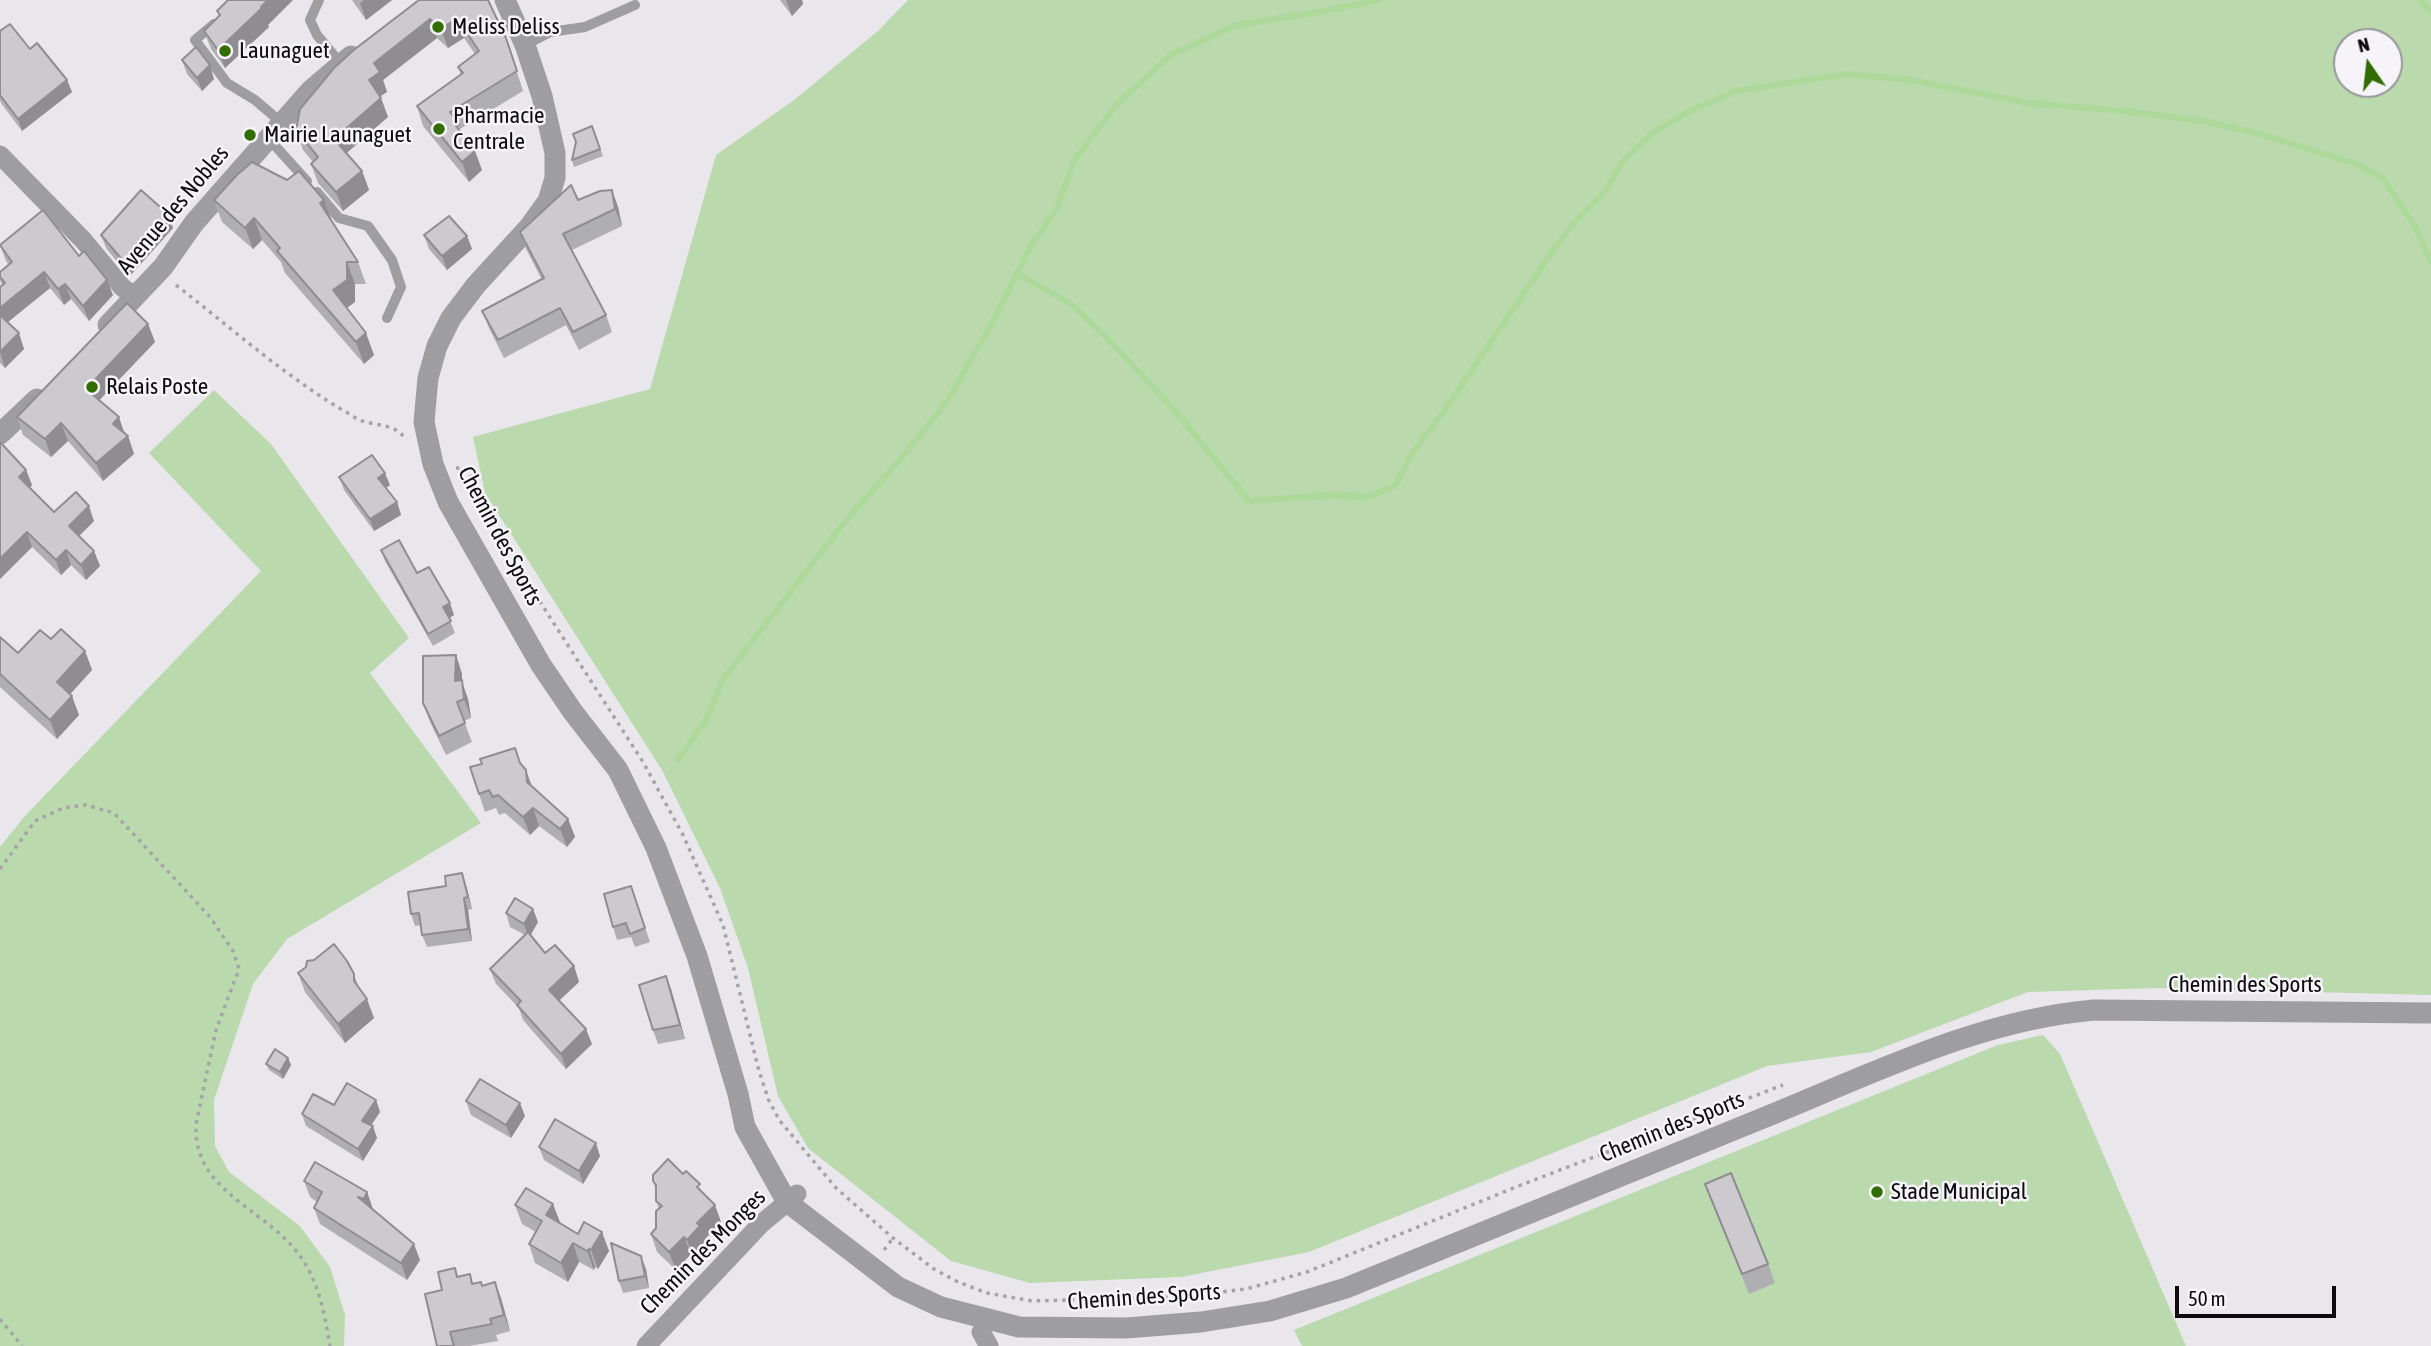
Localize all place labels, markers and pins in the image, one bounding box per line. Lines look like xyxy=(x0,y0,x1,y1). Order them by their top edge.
place label: Meliss Deliss xyxy=(452,13,560,41)
marker: Meliss Deliss xyxy=(430,19,446,35)
place label: Launaguet xyxy=(239,37,330,65)
marker: Launaguet xyxy=(217,43,233,59)
place label: Pharmacie Centrale xyxy=(453,102,544,156)
place label: Mairie Launaguet xyxy=(264,121,412,149)
marker: Pharmacie Centrale xyxy=(431,121,447,137)
marker: Mairie Launaguet xyxy=(242,127,258,143)
place label: Relais Poste xyxy=(106,373,208,401)
marker: Relais Poste xyxy=(84,379,100,395)
place label: Stade Municipal xyxy=(1891,1178,2027,1206)
marker: Stade Municipal xyxy=(1869,1184,1885,1200)

